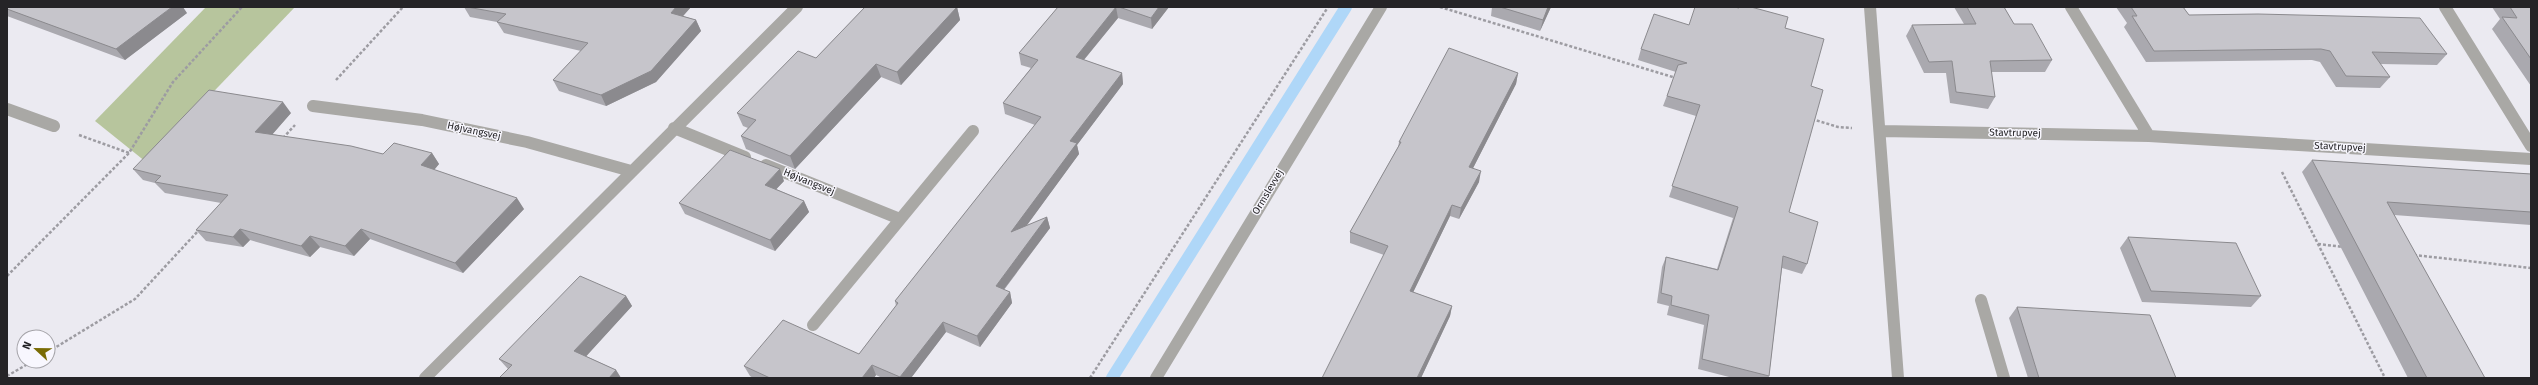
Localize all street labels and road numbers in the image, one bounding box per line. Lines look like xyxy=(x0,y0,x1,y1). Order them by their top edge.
street label: Højvangsvej xyxy=(446,119,502,143)
street label: Stavtrupvej xyxy=(1989,127,2041,139)
street label: Stavtrupvej xyxy=(2314,140,2366,154)
street label: Højvangsvej xyxy=(782,166,837,198)
street label: Ormslevvej xyxy=(1250,167,1286,217)

